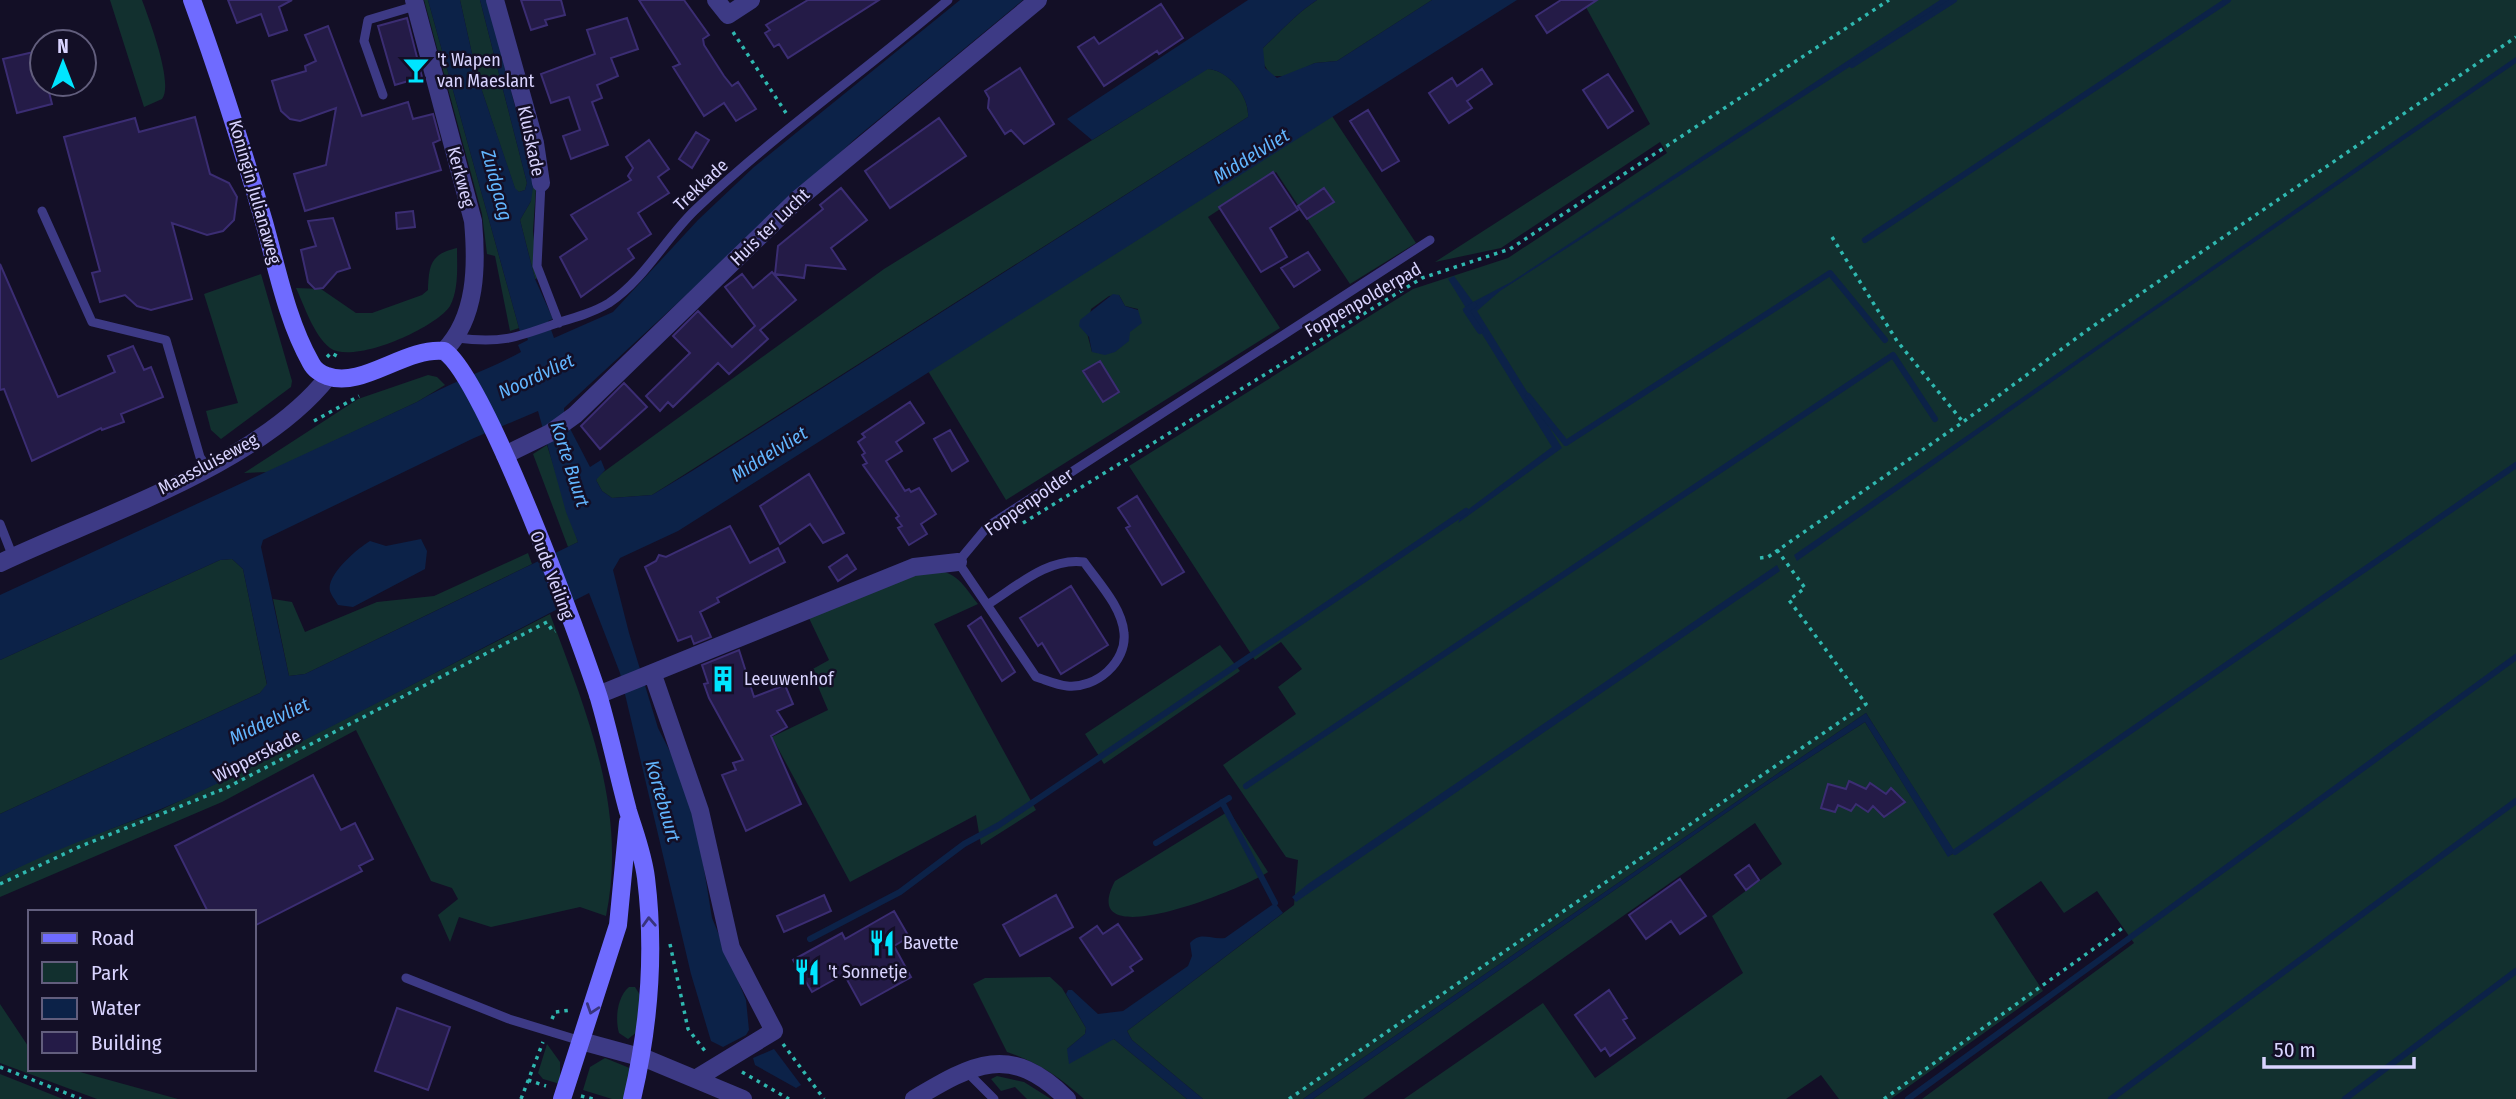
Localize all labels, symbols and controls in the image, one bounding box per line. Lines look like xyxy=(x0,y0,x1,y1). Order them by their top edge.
north arrow xyxy=(28,28,98,98)
text: N xyxy=(57,35,69,58)
place label: 't Wapen van Maeslant xyxy=(437,49,534,92)
bar icon: 't Wapen van Maeslant xyxy=(401,55,431,85)
street label: Kluiskade xyxy=(513,104,549,178)
street label: Koningin Julianaweg xyxy=(224,117,286,267)
water label: Middelvliet xyxy=(1209,123,1294,188)
street label: Kerkweg xyxy=(442,144,480,210)
water label: Zuidgaag xyxy=(476,146,518,223)
street label: Trekkade xyxy=(669,154,733,216)
street label: Huis ter Lucht xyxy=(726,184,814,270)
street label: Foppenpolderpad xyxy=(1301,258,1425,342)
water label: Noordvliet xyxy=(494,348,578,404)
water label: Korte Buurt xyxy=(545,418,595,510)
water label: Middelvliet xyxy=(727,421,812,486)
street label: Maassluiseweg xyxy=(154,428,262,499)
street label: Foppenpolder xyxy=(981,463,1078,540)
street label: Oude Veiling xyxy=(525,528,579,623)
building icon: Leeuwenhof xyxy=(708,664,738,694)
place label: Leeuwenhof xyxy=(744,668,835,690)
water label: Middelvliet xyxy=(225,692,313,750)
street label: Wipperskade xyxy=(210,725,305,787)
water label: Kortebuurt xyxy=(640,758,686,845)
legend xyxy=(28,910,256,1071)
one-way arrow xyxy=(642,916,657,927)
text: Road xyxy=(91,925,135,951)
restaurant icon: Bavette xyxy=(867,928,897,958)
place label: Bavette xyxy=(903,932,959,954)
restaurant icon: 't Sonnetje xyxy=(792,957,822,987)
text: Park xyxy=(91,960,129,986)
place label: 't Sonnetje xyxy=(828,961,908,983)
text: Water xyxy=(91,995,141,1021)
one-way arrow xyxy=(586,1002,600,1014)
scale bar xyxy=(2264,1026,2414,1070)
text: Building xyxy=(91,1030,162,1056)
text: 50 m xyxy=(2274,1037,2316,1063)

